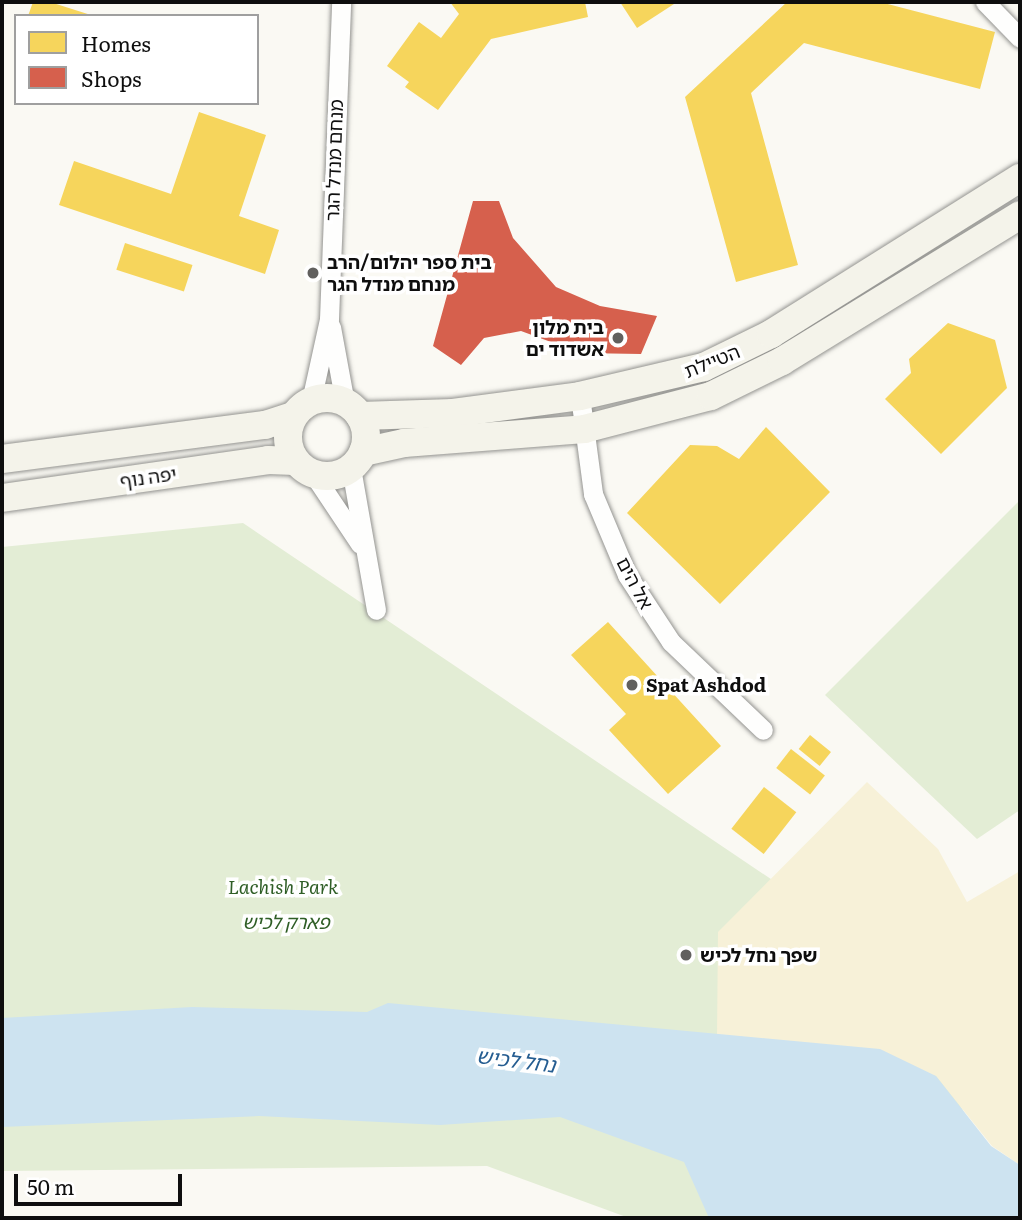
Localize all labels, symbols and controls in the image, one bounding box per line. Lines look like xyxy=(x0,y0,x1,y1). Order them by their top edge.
legend xyxy=(14,14,259,105)
text: Homes xyxy=(81,27,151,58)
text: Shops xyxy=(81,62,142,93)
street label: מנחם מנדל הגר xyxy=(320,99,348,221)
place label: בית ספר יהלום/הרב מנחם מנדל הגר xyxy=(327,251,492,295)
marker: בית ספר יהלום/הרב מנחם מנדל הגר xyxy=(305,265,321,281)
place label: בית מלון אשדוד ים xyxy=(526,316,604,360)
marker: בית מלון אשדוד ים xyxy=(610,330,626,346)
street label: הטיילת xyxy=(681,340,743,382)
street label: יפה נוף xyxy=(118,462,178,492)
street label: אל הים xyxy=(612,553,658,613)
place label: Spat Ashdod xyxy=(646,674,766,696)
marker: Spat Ashdod xyxy=(624,677,640,693)
park label: Lachish Park xyxy=(228,876,338,898)
park label: פארק לכיש xyxy=(242,911,330,933)
place label: שפך נחל לכיש xyxy=(700,944,817,966)
marker: שפך נחל לכיש xyxy=(678,947,694,963)
water label: נחל לכיש xyxy=(475,1042,557,1076)
scale bar xyxy=(18,1160,186,1204)
text: 50 m xyxy=(27,1170,74,1201)

